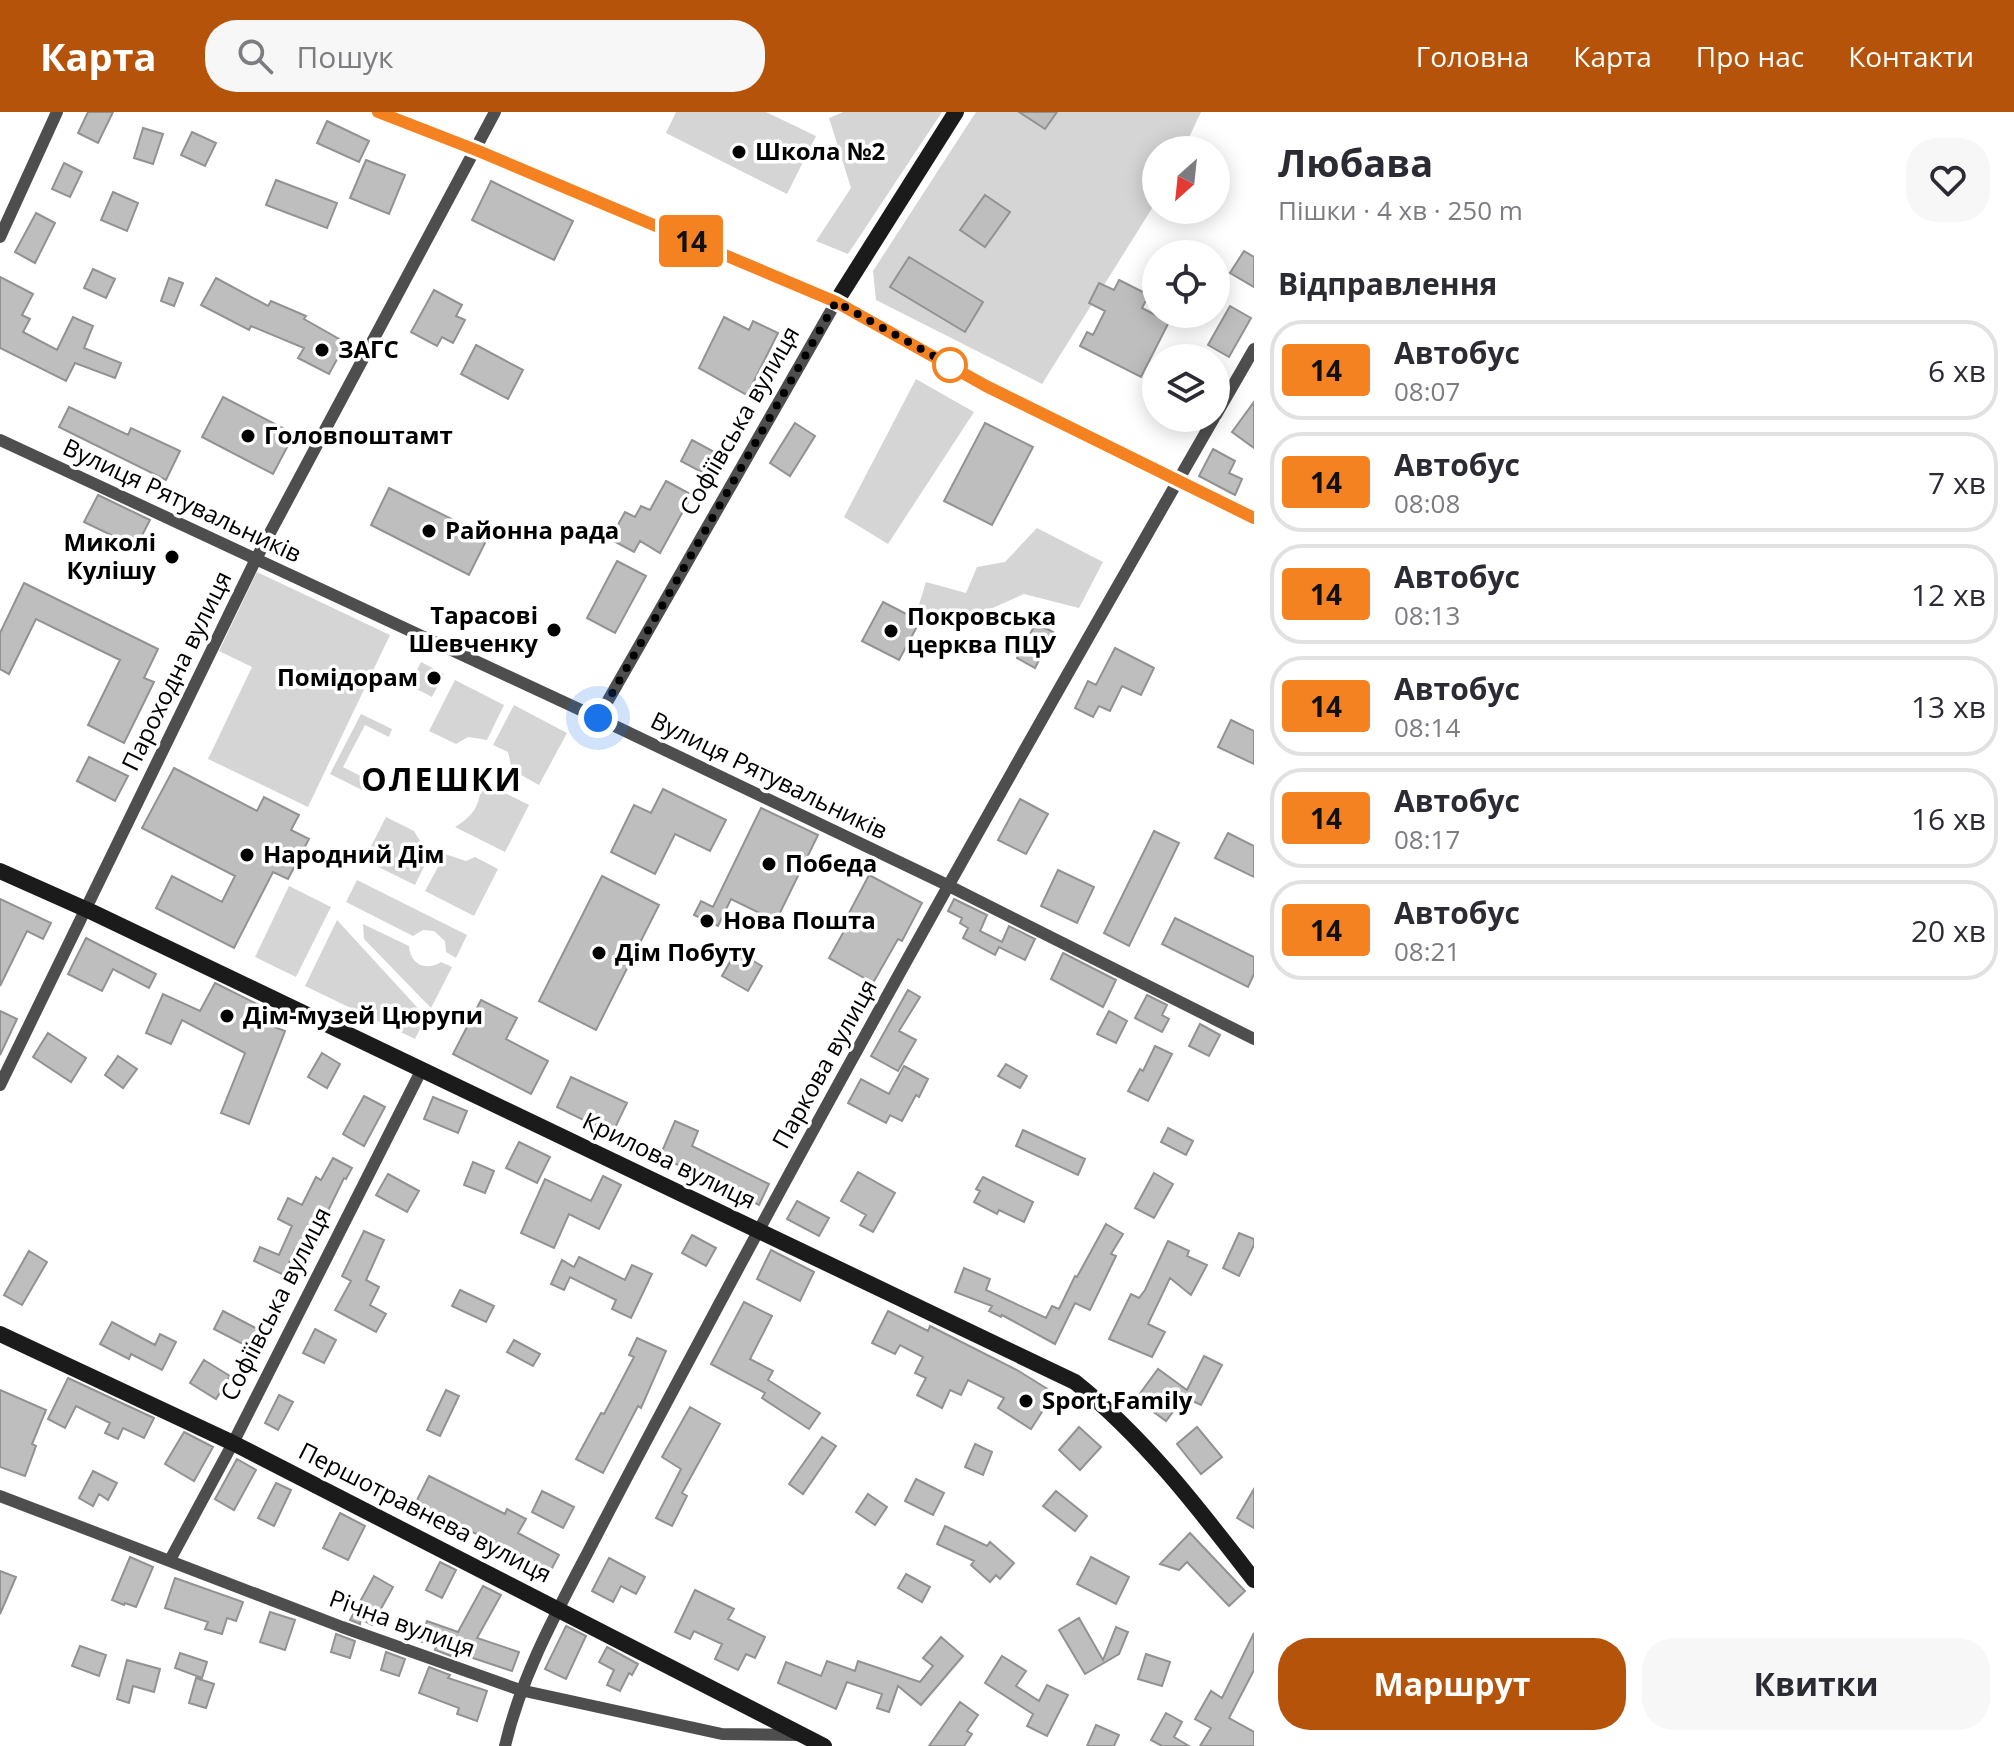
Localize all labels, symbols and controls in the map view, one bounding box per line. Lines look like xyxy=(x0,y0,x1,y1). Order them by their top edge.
search box xyxy=(205,20,765,92)
text: Карта xyxy=(40,30,157,82)
icon: search xyxy=(233,34,277,78)
text: Пошук xyxy=(297,36,394,77)
text: Головна xyxy=(1416,37,1529,75)
text: Карта xyxy=(1573,37,1652,75)
text: Про нас xyxy=(1696,37,1804,75)
text: Контакти xyxy=(1848,37,1974,75)
place label: Школа №2 xyxy=(755,134,885,167)
north arrow xyxy=(1142,136,1230,224)
map controls xyxy=(1142,136,1230,432)
text: Любава xyxy=(1278,136,1433,188)
button: heart xyxy=(1906,138,1990,222)
marker: Школа №2 xyxy=(730,143,748,161)
text: Пішки · 4 хв · 250 m xyxy=(1278,192,1523,228)
line badge: 14 xyxy=(655,215,727,267)
text: 14 xyxy=(675,222,707,260)
button: locate xyxy=(1142,240,1230,328)
text: Відправлення xyxy=(1278,263,1497,304)
street label: Софіївська вулиця xyxy=(671,320,806,521)
place label: ЗАГС xyxy=(338,332,399,365)
text: Автобус xyxy=(1394,332,1520,373)
marker: ЗАГС xyxy=(313,341,331,359)
button: layers xyxy=(1142,344,1230,432)
unlabelled marker xyxy=(933,348,967,382)
text: 6 хв xyxy=(1928,350,1986,391)
text: 14 xyxy=(1310,351,1342,389)
text: 08:07 xyxy=(1394,373,1460,409)
place label: Головпоштамт xyxy=(264,418,453,451)
marker: Головпоштамт xyxy=(239,427,257,445)
street label: Вулиця Рятувальників xyxy=(58,430,307,569)
text: Автобус xyxy=(1394,444,1520,485)
text: 7 хв xyxy=(1928,462,1986,503)
text: 14 xyxy=(1310,463,1342,501)
text: 08:08 xyxy=(1394,485,1460,521)
place label: Районна рада xyxy=(445,513,619,546)
marker: Районна рада xyxy=(420,522,438,540)
place label: Миколі Кулішу xyxy=(64,525,156,586)
marker: Миколі Кулішу xyxy=(163,548,181,566)
text: Автобус xyxy=(1394,556,1520,597)
street label: Пароходна вулиця xyxy=(113,565,238,776)
text: 12 хв xyxy=(1911,574,1986,615)
text: 14 xyxy=(1310,575,1342,613)
text: 08:13 xyxy=(1394,597,1460,633)
place label: Тарасові Шевченку xyxy=(409,598,538,659)
place label: Покровська церква ПЦУ xyxy=(907,599,1056,660)
marker: Тарасові Шевченку xyxy=(545,621,563,639)
marker: Покровська церква ПЦУ xyxy=(882,622,900,640)
place label: Помідорам xyxy=(277,660,418,693)
text: Автобус xyxy=(1394,668,1520,709)
marker: Помідорам xyxy=(425,669,443,687)
text: 13 хв xyxy=(1911,686,1986,727)
text: 14 xyxy=(1310,687,1342,725)
your location xyxy=(578,698,618,738)
street label: Вулиця Рятувальників xyxy=(646,703,894,846)
text: 08:14 xyxy=(1394,709,1460,745)
district label: ОЛЕШКИ xyxy=(361,757,523,800)
text: Автобус xyxy=(1394,780,1520,821)
text: 16 хв xyxy=(1911,798,1986,839)
text: 14 xyxy=(1310,799,1342,837)
text: 08:17 xyxy=(1394,821,1460,857)
place label: Народний Дім xyxy=(263,837,444,870)
marker: Народний Дім xyxy=(238,846,256,864)
place label: Победа xyxy=(785,846,877,879)
marker: Победа xyxy=(760,855,778,873)
text: Автобус xyxy=(1394,892,1520,933)
place label: Нова Пошта xyxy=(723,903,876,936)
text: 20 хв xyxy=(1911,910,1986,951)
text: 14 xyxy=(1310,911,1342,949)
marker: Нова Пошта xyxy=(698,912,716,930)
text: 08:21 xyxy=(1394,933,1460,969)
place label: Дім Побуту xyxy=(615,935,756,968)
marker: Дім Побуту xyxy=(590,944,608,962)
street label: Паркова вулиця xyxy=(763,973,884,1154)
place label: Дім-музей Цюрупи xyxy=(243,998,483,1031)
marker: Дім-музей Цюрупи xyxy=(218,1007,236,1025)
street label: Крилова вулиця xyxy=(577,1103,762,1216)
street label: Софіївська вулиця xyxy=(212,1201,338,1406)
place label: Sport Family xyxy=(1042,1383,1193,1416)
marker: Sport Family xyxy=(1017,1392,1035,1410)
street label: Першотравнева вулиця xyxy=(294,1433,558,1590)
street label: Річна вулиця xyxy=(325,1581,480,1664)
button: Маршрут xyxy=(1278,1638,1626,1730)
button: Квитки xyxy=(1642,1638,1990,1730)

